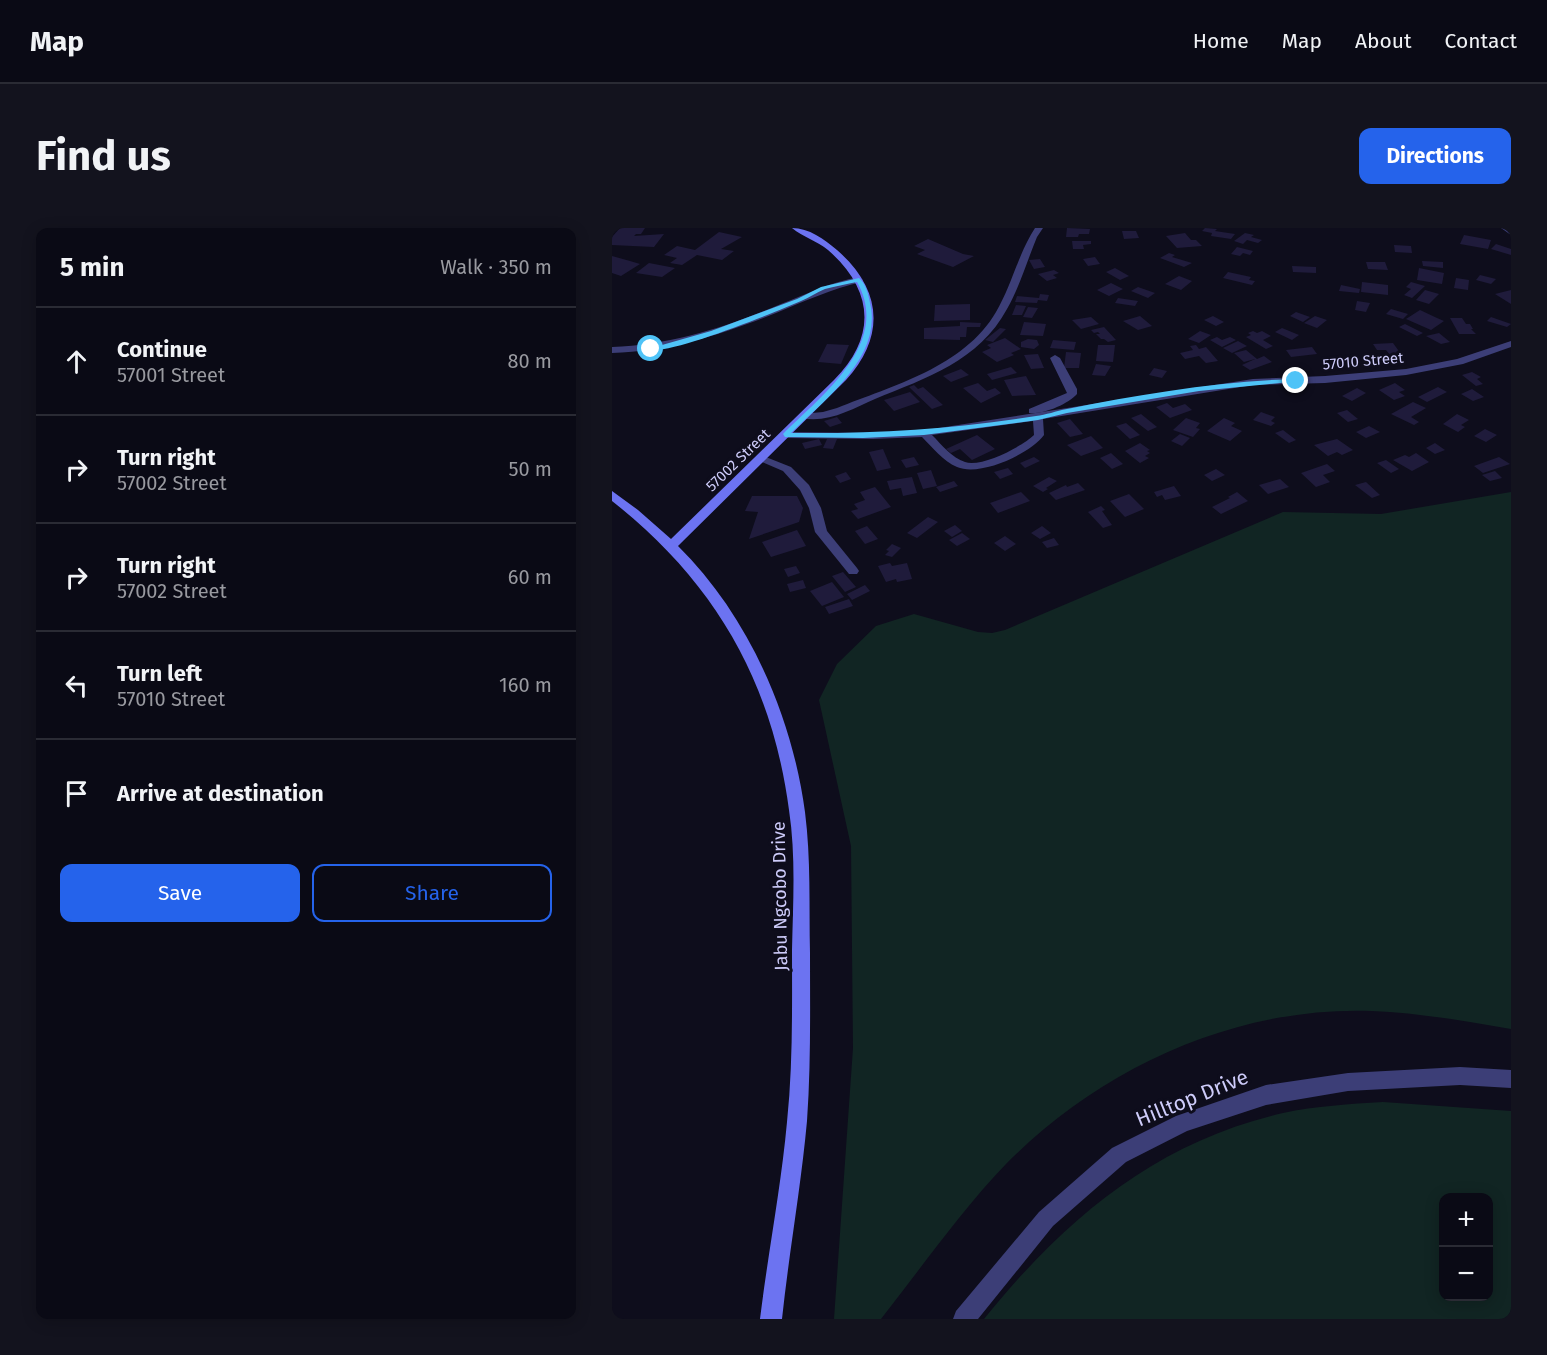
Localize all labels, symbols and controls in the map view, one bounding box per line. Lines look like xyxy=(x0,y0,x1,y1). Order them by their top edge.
text: Map xyxy=(30,25,84,58)
text: Home xyxy=(1193,28,1249,54)
text: Map xyxy=(1282,28,1322,54)
text: About xyxy=(1355,28,1412,54)
text: Contact xyxy=(1445,28,1517,54)
button: Directions xyxy=(1359,128,1511,184)
text: Find us xyxy=(36,131,171,181)
text: 5 min xyxy=(60,252,124,283)
text: Walk · 350 m xyxy=(440,255,552,279)
route start xyxy=(637,335,663,361)
text: Continue xyxy=(117,336,207,363)
icon: ahead xyxy=(60,345,93,378)
street label: 57010 Street xyxy=(1322,348,1405,374)
text: 80 m xyxy=(507,349,552,373)
text: 57001 Street xyxy=(117,363,225,387)
route end xyxy=(1282,367,1308,393)
street label: 57002 Street xyxy=(702,425,774,495)
text: Turn right xyxy=(117,444,216,471)
icon: right xyxy=(60,453,93,486)
text: 50 m xyxy=(508,457,552,481)
text: 57002 Street xyxy=(117,471,227,495)
text: Turn right xyxy=(117,552,216,579)
icon: right xyxy=(60,561,93,594)
text: 60 m xyxy=(508,565,552,589)
text: 57002 Street xyxy=(117,579,227,603)
text: Turn left xyxy=(117,660,202,687)
icon: left xyxy=(60,669,93,702)
text: 160 m xyxy=(499,673,552,697)
text: 57010 Street xyxy=(117,687,225,711)
icon: arrive xyxy=(60,777,93,810)
text: Arrive at destination xyxy=(117,780,324,807)
street label: Jabu Ngcobo Drive xyxy=(768,821,792,971)
button: Save xyxy=(60,864,300,922)
button: Share xyxy=(312,864,552,922)
street label: Hilltop Drive xyxy=(1132,1064,1252,1132)
map controls xyxy=(1439,1193,1493,1301)
button: + xyxy=(1439,1193,1493,1247)
button: − xyxy=(1439,1247,1493,1301)

